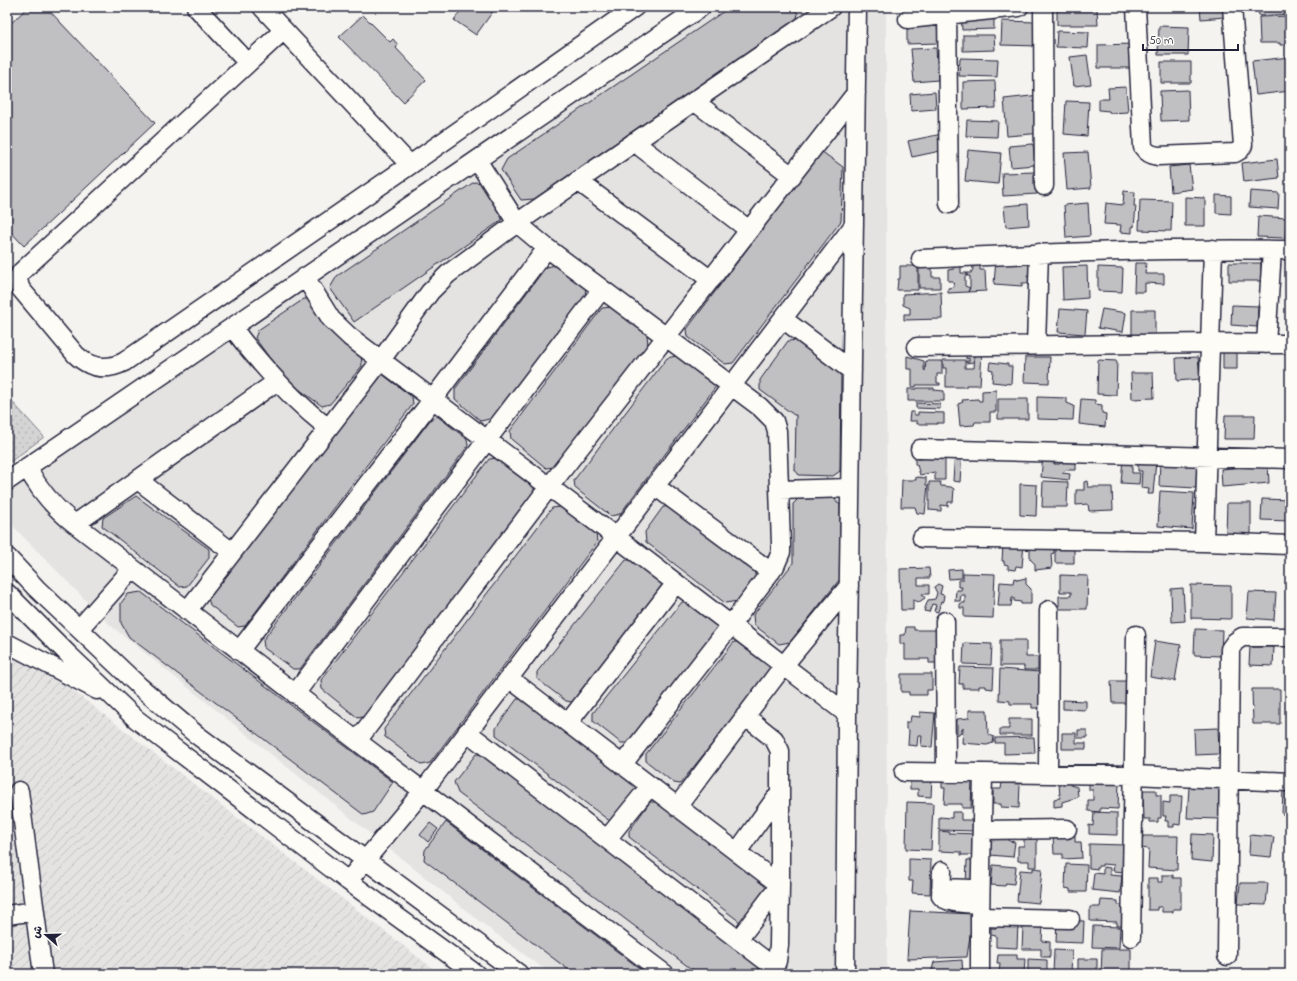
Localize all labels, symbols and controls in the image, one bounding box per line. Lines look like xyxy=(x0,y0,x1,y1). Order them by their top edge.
scale bar xyxy=(1143,26,1238,52)
text: 50 m xyxy=(1149,32,1173,50)
north arrow xyxy=(26,915,66,955)
text: ش xyxy=(28,923,47,940)

